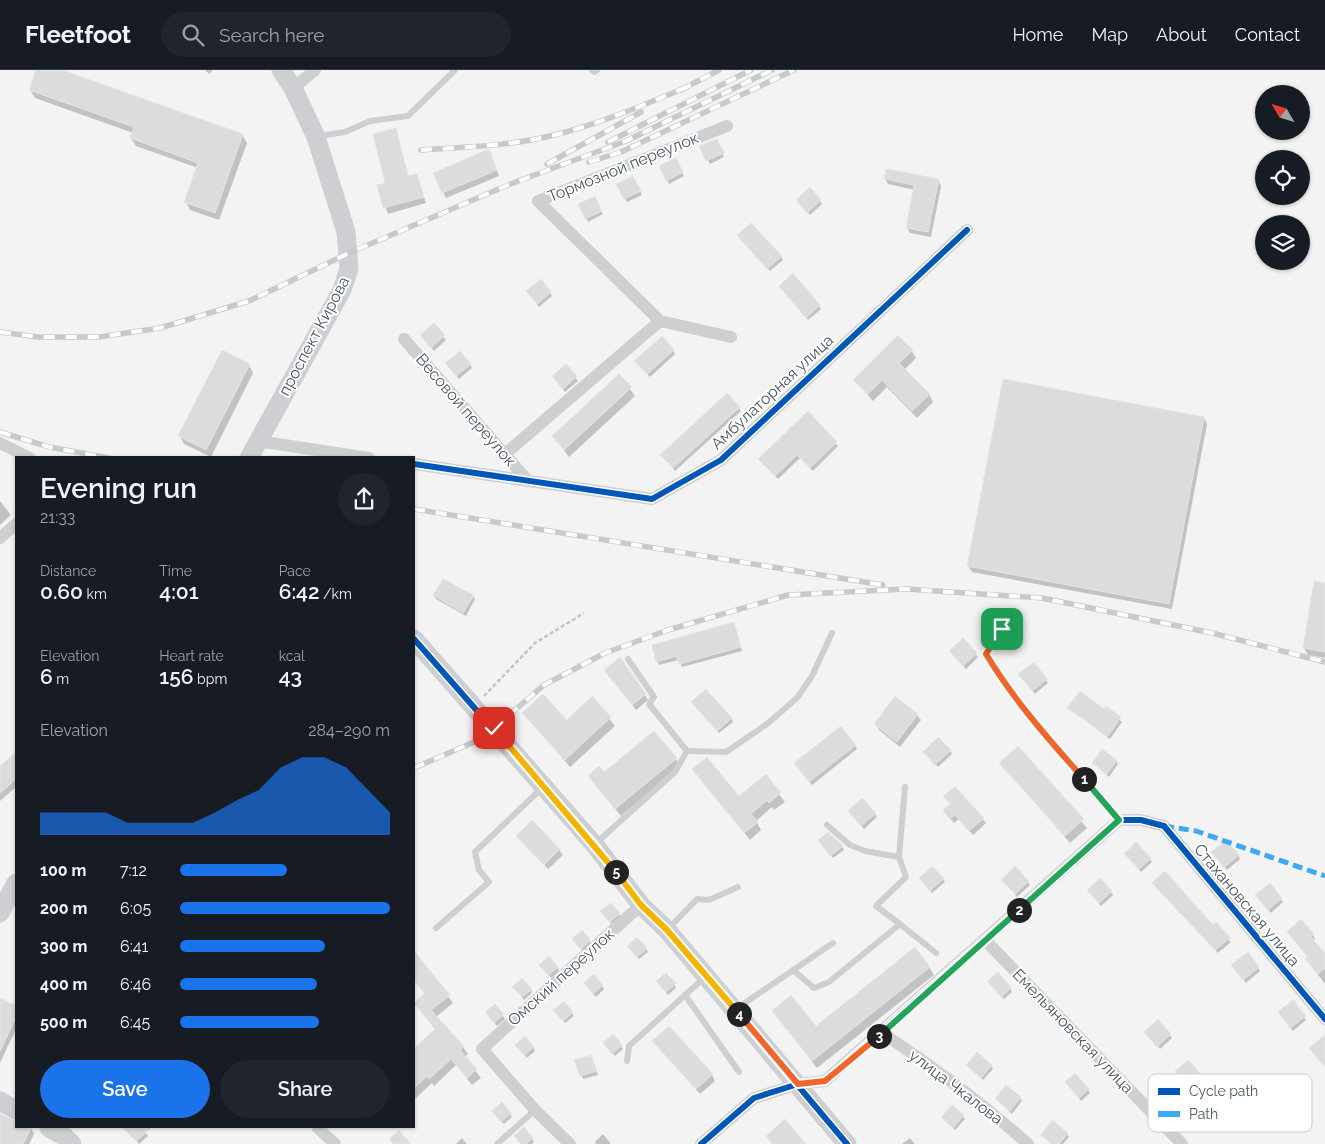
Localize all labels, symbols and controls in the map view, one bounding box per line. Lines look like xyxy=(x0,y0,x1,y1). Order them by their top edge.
search box xyxy=(161,12,511,57)
text: Fleetfoot xyxy=(25,20,131,49)
icon: search xyxy=(179,21,207,49)
text: Search here xyxy=(219,24,325,46)
text: Home xyxy=(1012,24,1063,45)
text: Map xyxy=(1091,24,1128,45)
text: About xyxy=(1156,24,1207,45)
text: Contact xyxy=(1235,24,1300,45)
north arrow xyxy=(1255,85,1310,140)
map controls xyxy=(1255,85,1310,270)
street label: Тормозной переулок xyxy=(545,128,701,206)
button: locate xyxy=(1255,150,1310,205)
button: layers xyxy=(1255,215,1310,270)
street label: проспект Кирова xyxy=(275,273,353,399)
street label: Амбулаторная улица xyxy=(707,330,837,454)
street label: Весовой переулок xyxy=(412,350,520,470)
text: Evening run xyxy=(40,472,197,505)
button: share xyxy=(338,473,390,525)
text: 21:33 xyxy=(40,508,75,527)
text: Distance xyxy=(40,563,96,579)
text: Time xyxy=(159,563,192,579)
text: Pace xyxy=(279,563,311,579)
text: 0.60 xyxy=(40,579,83,604)
text: 4:01 xyxy=(159,579,199,604)
text: 6:42 xyxy=(279,579,319,604)
text: km xyxy=(83,586,107,602)
text: /km xyxy=(319,586,352,602)
pin xyxy=(981,608,1023,650)
icon: arrive xyxy=(988,615,1016,643)
text: Elevation xyxy=(40,648,99,664)
text: Heart rate xyxy=(159,648,224,664)
text: kcal xyxy=(279,648,305,664)
text: 6 xyxy=(40,664,53,689)
text: 156 xyxy=(159,664,194,689)
text: 43 xyxy=(279,664,302,689)
text: m xyxy=(53,671,69,687)
text: bpm xyxy=(194,671,227,687)
pin xyxy=(473,707,515,749)
icon: check xyxy=(480,714,508,742)
text: Elevation xyxy=(40,721,108,740)
text: 284–290 m xyxy=(308,721,390,740)
pin: 1 xyxy=(1072,766,1096,792)
text: 1 xyxy=(1081,771,1088,787)
street label: Стахановская улица xyxy=(1190,840,1304,970)
pin: 5 xyxy=(604,860,628,884)
text: 100 m xyxy=(40,861,86,880)
text: 7:12 xyxy=(120,861,147,880)
text: 5 xyxy=(613,864,620,880)
pin: 2 xyxy=(1006,898,1032,922)
text: 200 m xyxy=(40,899,87,918)
text: 6:05 xyxy=(120,899,151,918)
text: 2 xyxy=(1016,902,1023,918)
street label: Омский переулок xyxy=(504,924,618,1030)
text: 300 m xyxy=(40,937,87,956)
text: 6:41 xyxy=(120,937,148,956)
street label: Емельяновская улица xyxy=(1009,965,1137,1097)
text: 400 m xyxy=(40,975,88,994)
text: 6:46 xyxy=(120,975,151,994)
pin: 4 xyxy=(726,1002,752,1026)
text: 4 xyxy=(736,1006,744,1022)
text: 500 m xyxy=(40,1013,87,1032)
text: 6:45 xyxy=(120,1013,150,1032)
pin: 3 xyxy=(866,1024,892,1048)
text: 3 xyxy=(876,1028,883,1044)
street label: улица Чкалова xyxy=(905,1046,1007,1128)
button: Save xyxy=(40,1060,210,1118)
button: Share xyxy=(220,1060,390,1118)
legend xyxy=(1148,1074,1312,1132)
text: Cycle path xyxy=(1189,1083,1258,1099)
text: Path xyxy=(1189,1106,1218,1122)

